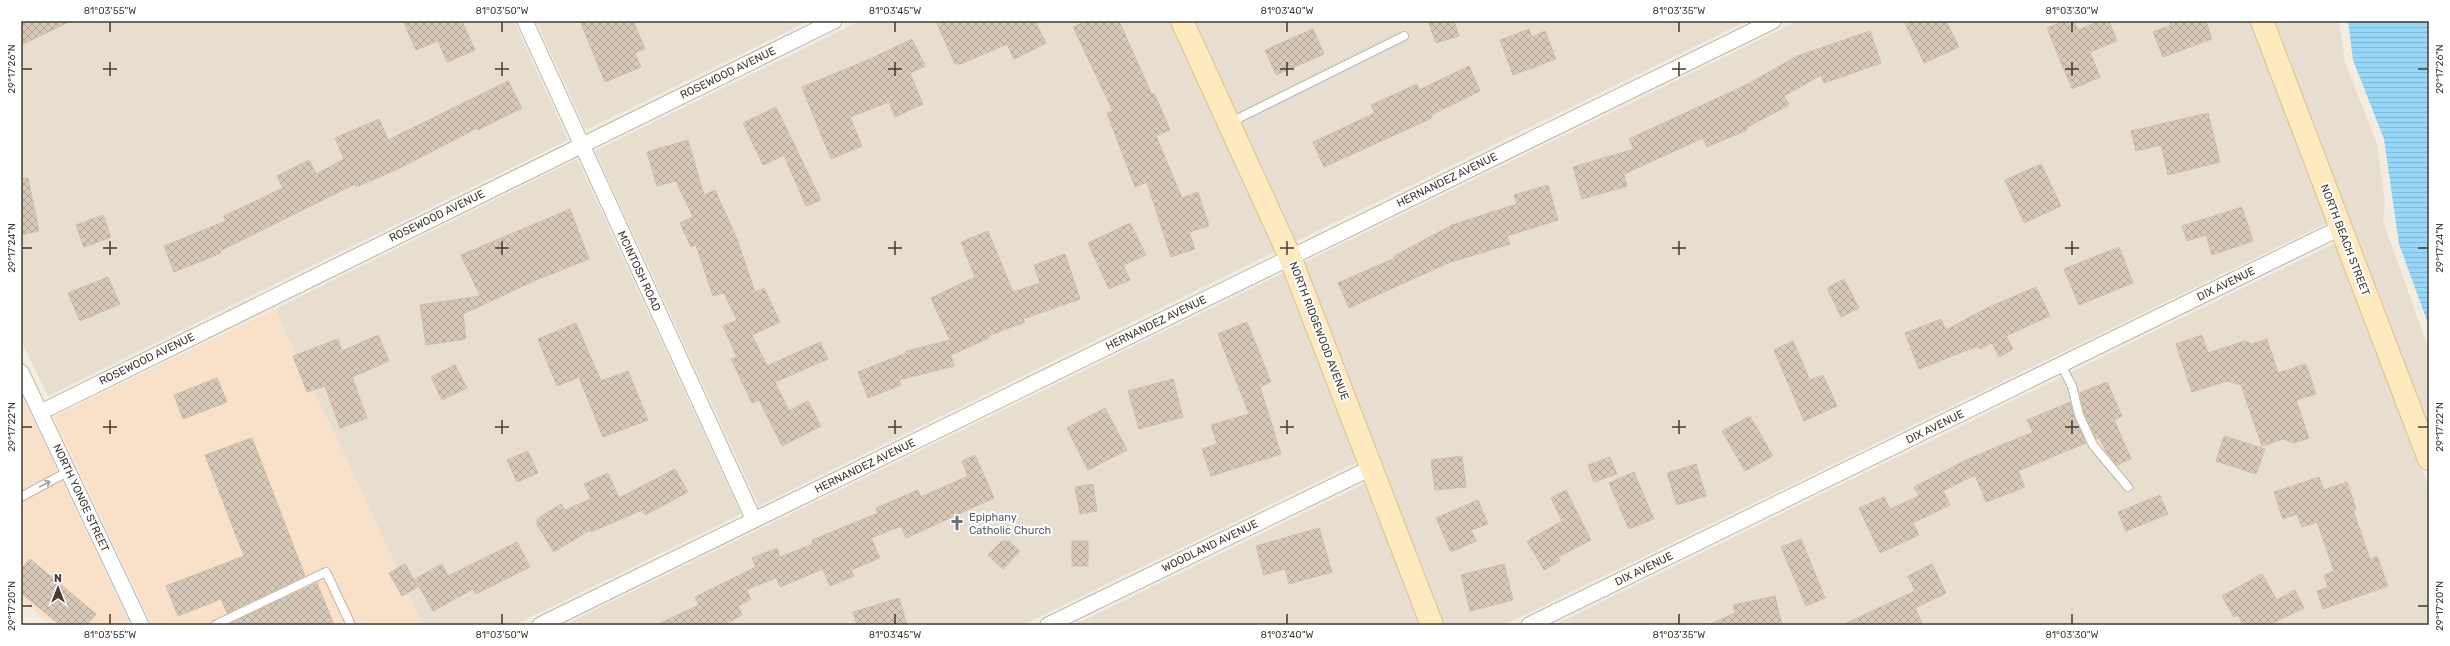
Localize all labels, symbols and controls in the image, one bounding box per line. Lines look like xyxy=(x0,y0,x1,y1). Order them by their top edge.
text: 81°03'55"W xyxy=(84,5,136,17)
text: 81°03'50"W xyxy=(475,5,529,17)
text: 81°03'45"W xyxy=(869,5,921,17)
text: 81°03'40"W xyxy=(1261,5,1313,17)
text: 81°03'35"W xyxy=(1653,5,1705,17)
text: 81°03'30"W xyxy=(2045,5,2099,17)
text: 29°17'26"N xyxy=(6,44,18,94)
street label: ROSEWOOD AVENUE xyxy=(678,44,778,102)
text: 29°17'26"N xyxy=(2434,44,2446,94)
street label: HERNANDEZ AVENUE xyxy=(1395,150,1500,210)
street label: NORTH BEACH STREET xyxy=(2318,182,2372,298)
street label: ROSEWOOD AVENUE xyxy=(387,187,487,245)
text: 29°17'24"N xyxy=(6,223,18,273)
text: 29°17'24"N xyxy=(2434,223,2446,273)
street label: MCINTOSH ROAD xyxy=(615,229,663,313)
street label: NORTH RIDGEWOOD AVENUE xyxy=(1287,260,1352,402)
street label: DIX AVENUE xyxy=(2195,264,2257,304)
street label: HERNANDEZ AVENUE xyxy=(1104,293,1209,353)
street label: ROSEWOOD AVENUE xyxy=(97,330,197,388)
text: 29°17'22"N xyxy=(6,402,18,452)
text: 29°17'22"N xyxy=(2434,402,2446,452)
street label: DIX AVENUE xyxy=(1904,407,1966,447)
street label: HERNANDEZ AVENUE xyxy=(813,436,918,496)
street label: NORTH YONGE STREET xyxy=(50,442,112,555)
one-way arrow xyxy=(39,480,51,488)
place label: Epiphany Catholic Church xyxy=(969,511,1051,537)
church icon: Epiphany Catholic Church xyxy=(948,514,966,532)
street label: WOODLAND AVENUE xyxy=(1160,517,1260,575)
street label: DIX AVENUE xyxy=(1613,549,1675,589)
north arrow xyxy=(38,568,78,608)
text: N xyxy=(54,572,62,585)
text: 29°17'20"N xyxy=(6,581,18,631)
text: 29°17'20"N xyxy=(2434,581,2446,631)
text: 81°03'55"W xyxy=(84,629,136,641)
text: 81°03'50"W xyxy=(475,629,529,641)
text: 81°03'45"W xyxy=(869,629,921,641)
text: 81°03'40"W xyxy=(1261,629,1313,641)
text: 81°03'35"W xyxy=(1653,629,1705,641)
text: 81°03'30"W xyxy=(2045,629,2099,641)

